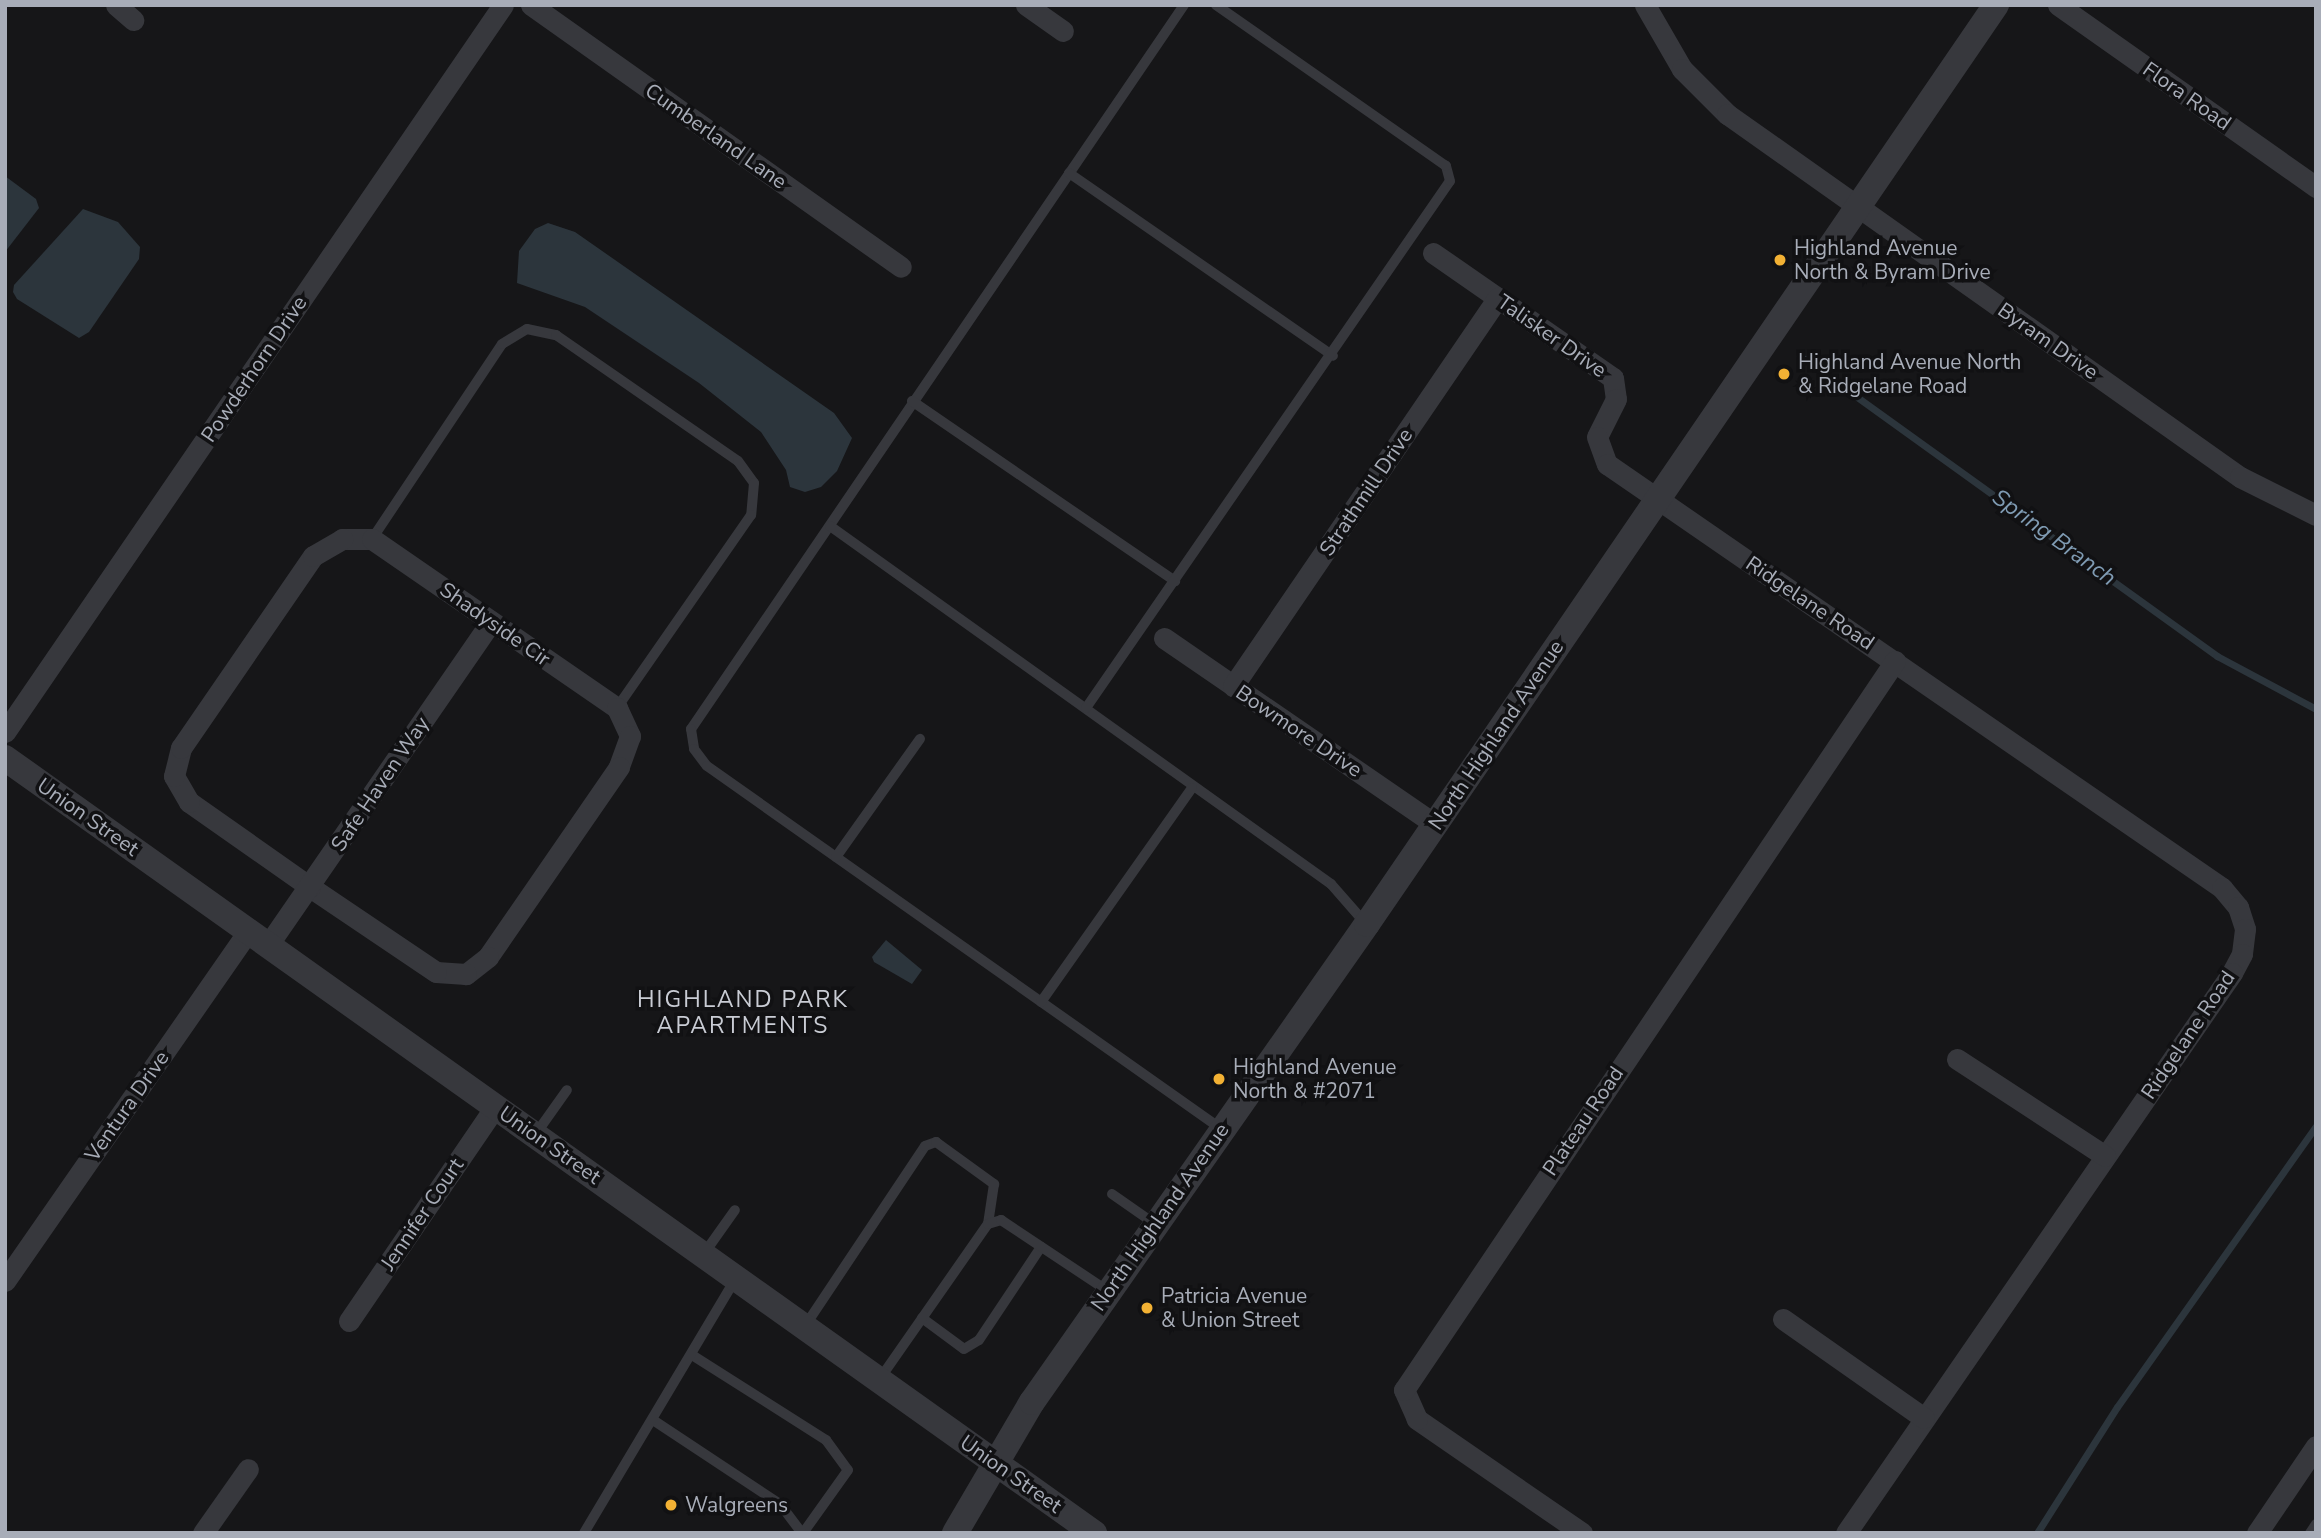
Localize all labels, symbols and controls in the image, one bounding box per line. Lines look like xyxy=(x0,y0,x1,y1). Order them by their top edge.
street label: Flora Road xyxy=(2138,56,2236,136)
street label: Cumberland Lane xyxy=(640,78,792,194)
place label: Highland Avenue North & Byram Drive xyxy=(1794,235,1991,285)
marker: Highland Avenue North & Byram Drive xyxy=(1772,252,1788,268)
street label: Talisker Drive xyxy=(1493,289,1611,383)
street label: Powderhorn Drive xyxy=(196,291,312,447)
street label: Byram Drive xyxy=(1993,297,2103,385)
place label: Highland Avenue North & Ridgelane Road xyxy=(1798,349,2021,399)
marker: Highland Avenue North & Ridgelane Road xyxy=(1776,366,1792,382)
street label: Strathmill Drive xyxy=(1314,423,1418,561)
water label: Spring Branch xyxy=(1987,484,2121,592)
street label: Ridgelane Road xyxy=(1741,551,1879,655)
street label: Shadyside Cir xyxy=(435,577,555,671)
street label: North Highland Avenue xyxy=(1423,635,1569,835)
street label: Bowmore Drive xyxy=(1231,680,1367,782)
street label: Safe Haven Way xyxy=(326,712,434,856)
street label: Union Street xyxy=(32,773,144,861)
street label: Ridgelane Road xyxy=(2136,966,2240,1104)
district label: HIGHLAND PARK APARTMENTS xyxy=(639,986,847,1040)
street label: Ventura Drive xyxy=(80,1046,174,1166)
place label: Highland Avenue North & #2071 xyxy=(1233,1054,1396,1104)
street label: Plateau Road xyxy=(1537,1062,1629,1180)
marker: Highland Avenue North & #2071 xyxy=(1211,1071,1227,1087)
street label: Union Street xyxy=(494,1101,606,1189)
street label: North Highland Avenue xyxy=(1086,1118,1234,1316)
street label: Jennifer Court xyxy=(375,1153,469,1275)
place label: Patricia Avenue & Union Street xyxy=(1161,1283,1307,1333)
marker: Patricia Avenue & Union Street xyxy=(1139,1300,1155,1316)
street label: Union Street xyxy=(955,1430,1067,1518)
place label: Walgreens xyxy=(685,1492,788,1518)
marker: Walgreens xyxy=(663,1497,679,1513)

